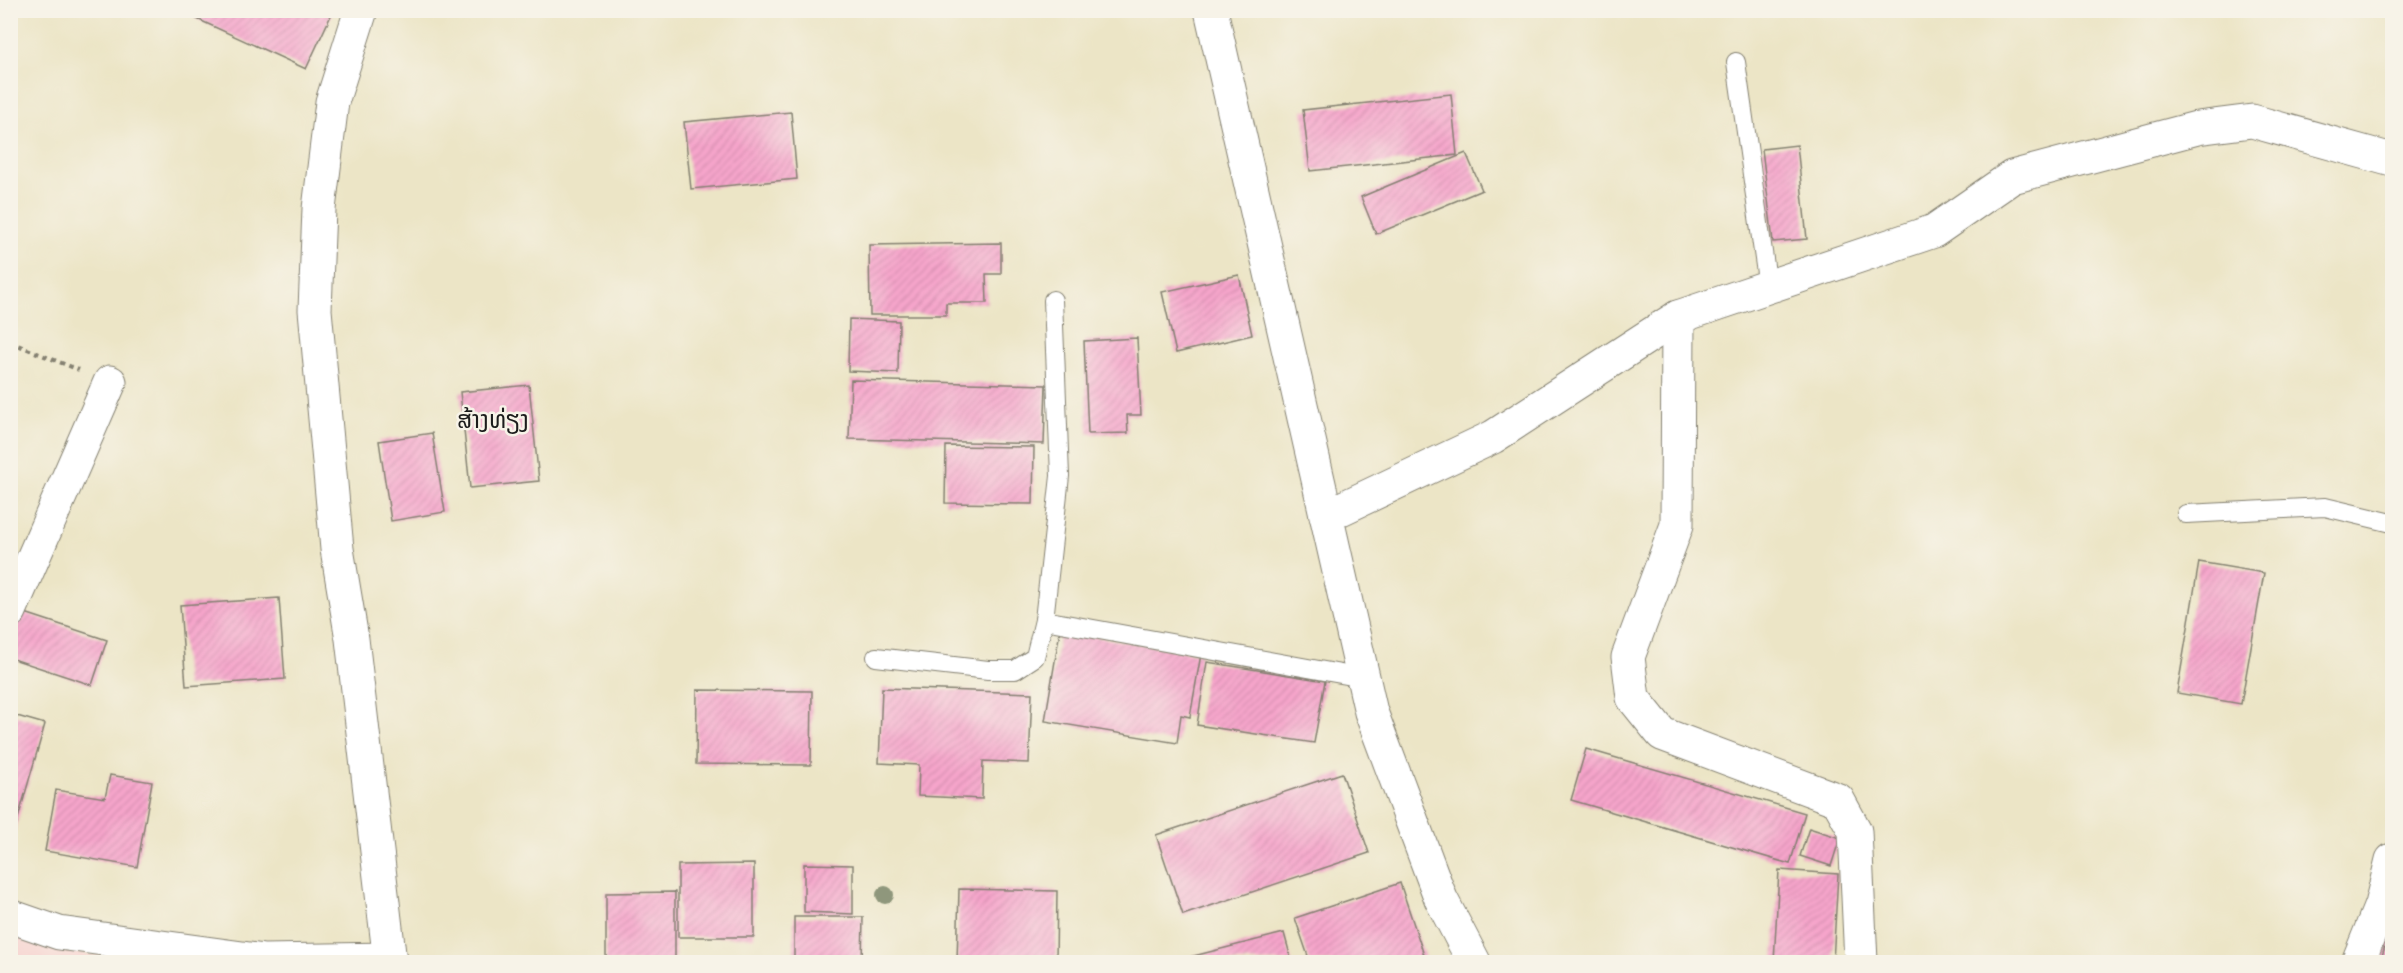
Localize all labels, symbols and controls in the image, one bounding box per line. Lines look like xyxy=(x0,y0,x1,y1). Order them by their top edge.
district label: ສ້າງທ່ຽງ xyxy=(457,406,529,440)

